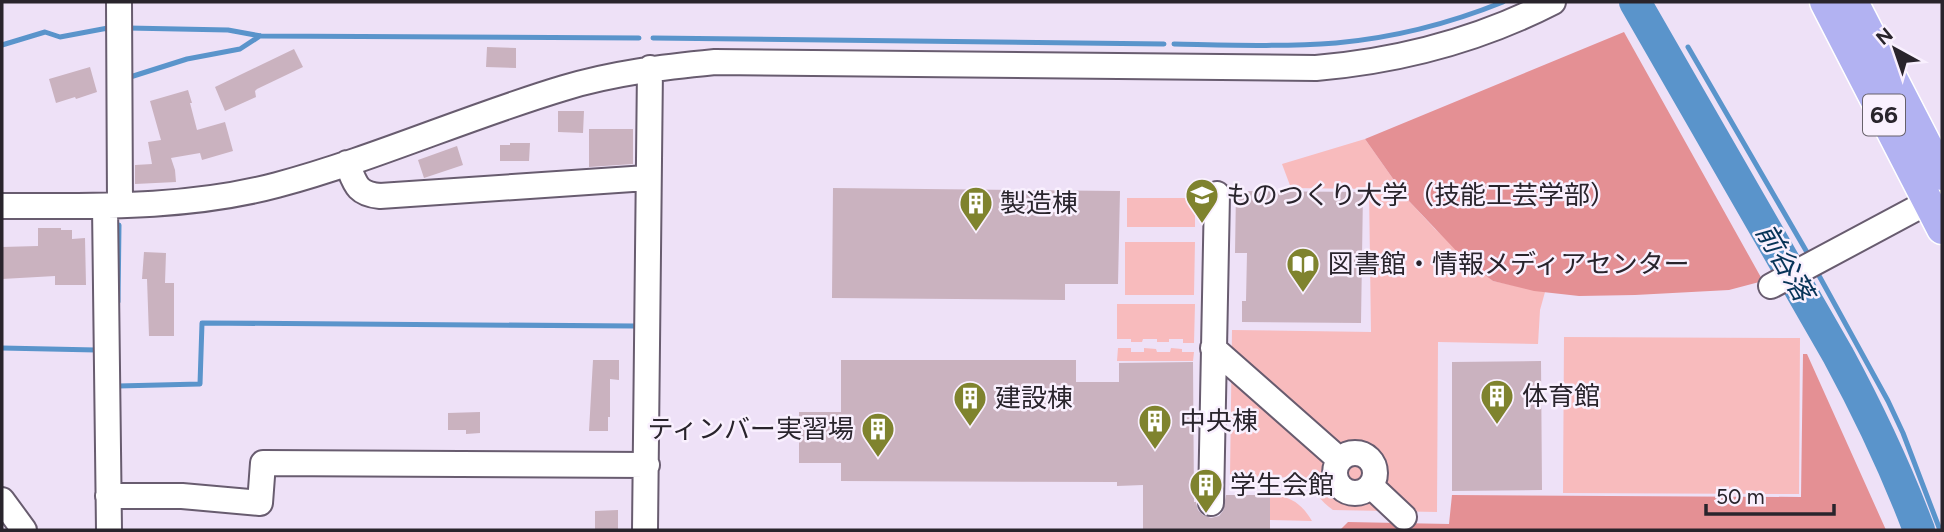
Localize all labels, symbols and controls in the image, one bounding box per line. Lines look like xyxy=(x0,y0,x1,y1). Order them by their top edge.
north arrow xyxy=(1860,14,1930,84)
text: N xyxy=(1871,23,1897,50)
road number: 66 xyxy=(1863,94,1905,135)
school or university icon: ものつくり大学（技能工芸学部） xyxy=(1183,176,1221,225)
place label: ものつくり大学（技能工芸学部） xyxy=(1226,179,1616,211)
building icon: 製造棟 xyxy=(957,184,995,233)
place label: 製造棟 xyxy=(1000,187,1078,219)
water label: 前谷落 xyxy=(1749,217,1823,310)
library icon: 図書館・情報メディアセンター xyxy=(1284,245,1322,294)
place label: 図書館・情報メディアセンター xyxy=(1328,248,1690,280)
building icon: 体育館 xyxy=(1478,377,1516,426)
building icon: 建設棟 xyxy=(951,379,989,428)
place label: 体育館 xyxy=(1522,380,1600,412)
place label: 建設棟 xyxy=(995,382,1073,414)
building icon: 中央棟 xyxy=(1136,402,1174,451)
place label: 中央棟 xyxy=(1180,405,1258,437)
building icon: ティンバー実習場 xyxy=(859,410,897,459)
place label: ティンバー実習場 xyxy=(648,413,854,445)
building icon: 学生会館 xyxy=(1187,466,1225,515)
place label: 学生会館 xyxy=(1230,469,1334,501)
scale bar xyxy=(1706,472,1834,516)
text: 50 m xyxy=(1716,484,1765,509)

